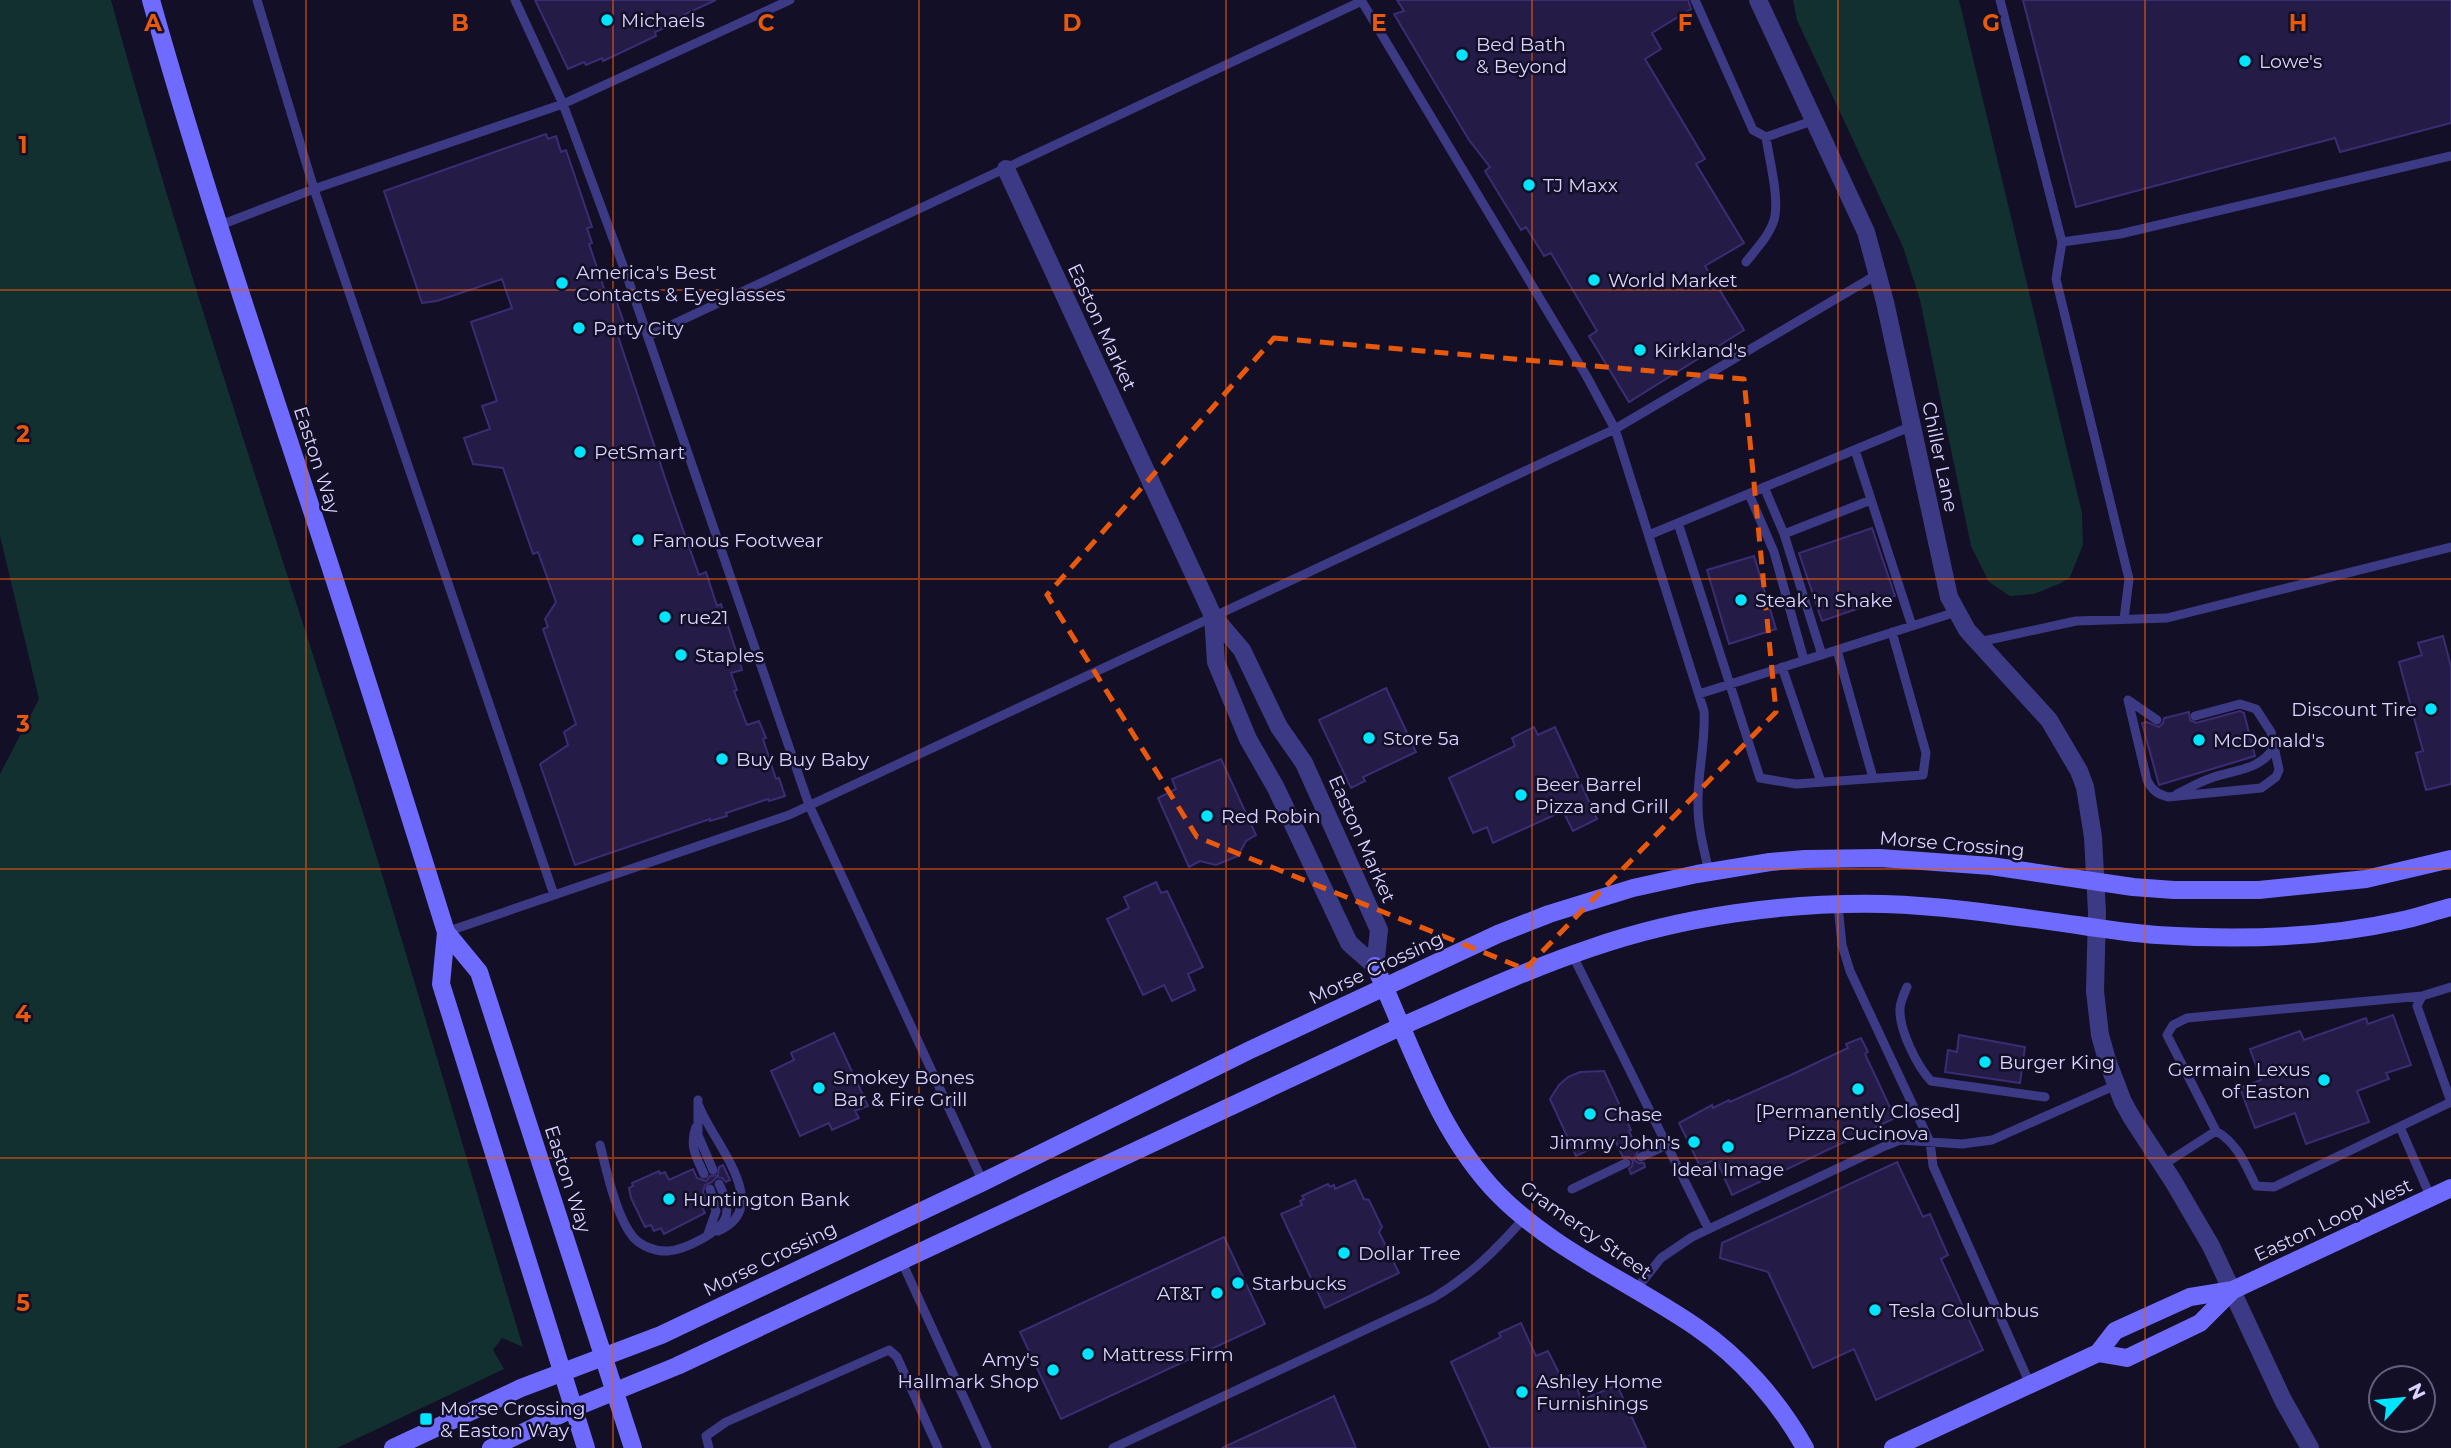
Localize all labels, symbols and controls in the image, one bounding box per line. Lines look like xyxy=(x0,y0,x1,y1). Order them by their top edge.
text: A xyxy=(143,9,162,37)
text: B xyxy=(451,9,469,37)
place label: Michaels xyxy=(621,9,705,32)
text: C xyxy=(758,9,775,37)
text: D xyxy=(1063,9,1082,37)
text: E xyxy=(1371,9,1387,37)
text: F xyxy=(1678,9,1693,37)
text: G xyxy=(1982,9,2000,37)
text: H xyxy=(2289,9,2307,37)
marker: Michaels xyxy=(599,12,615,28)
place label: Bed Bath & Beyond xyxy=(1476,33,1567,78)
marker: Bed Bath & Beyond xyxy=(1454,47,1470,63)
place label: Lowe's xyxy=(2259,50,2322,73)
marker: Lowe's xyxy=(2237,53,2253,69)
text: 1 xyxy=(18,131,28,159)
place label: TJ Maxx xyxy=(1543,174,1618,197)
marker: TJ Maxx xyxy=(1521,177,1537,193)
street label: Easton Market xyxy=(1063,260,1142,394)
place label: America's Best Contacts & Eyeglasses xyxy=(576,261,786,306)
place label: World Market xyxy=(1608,269,1738,292)
marker: World Market xyxy=(1586,272,1602,288)
marker: America's Best Contacts & Eyeglasses xyxy=(554,275,570,291)
place label: Party City xyxy=(593,317,684,340)
marker: Party City xyxy=(571,320,587,336)
place label: Kirkland's xyxy=(1654,339,1747,362)
marker: Kirkland's xyxy=(1632,342,1648,358)
street label: Chiller Lane xyxy=(1917,400,1963,514)
street label: Easton Way xyxy=(289,403,345,517)
text: 2 xyxy=(16,420,30,448)
place label: PetSmart xyxy=(594,441,686,464)
marker: PetSmart xyxy=(572,444,588,460)
place label: Famous Footwear xyxy=(652,529,823,552)
marker: Famous Footwear xyxy=(630,532,646,548)
place label: Steak 'n Shake xyxy=(1755,589,1893,612)
marker: Steak 'n Shake xyxy=(1733,592,1749,608)
place label: rue21 xyxy=(679,606,728,629)
marker: rue21 xyxy=(657,609,673,625)
place label: Staples xyxy=(695,644,764,667)
marker: Staples xyxy=(673,647,689,663)
place label: Discount Tire xyxy=(2291,698,2417,721)
marker: Discount Tire xyxy=(2423,701,2439,717)
text: 3 xyxy=(15,710,30,738)
place label: Store 5a xyxy=(1383,727,1460,750)
place label: McDonald's xyxy=(2213,729,2325,752)
marker: Store 5a xyxy=(1361,730,1377,746)
marker: McDonald's xyxy=(2191,732,2207,748)
place label: Buy Buy Baby xyxy=(736,748,870,771)
marker: Buy Buy Baby xyxy=(714,751,730,767)
street label: Easton Market xyxy=(1324,772,1401,907)
place label: Beer Barrel Pizza and Grill xyxy=(1535,773,1669,818)
marker: Beer Barrel Pizza and Grill xyxy=(1513,787,1529,803)
place label: Red Robin xyxy=(1221,805,1321,828)
marker: Red Robin xyxy=(1199,808,1215,824)
street label: Morse Crossing xyxy=(1878,826,2026,862)
street label: Morse Crossing xyxy=(1305,927,1447,1009)
text: 4 xyxy=(15,1000,31,1028)
place label: Burger King xyxy=(1999,1051,2115,1074)
marker: Burger King xyxy=(1977,1054,1993,1070)
place label: Germain Lexus of Easton xyxy=(2168,1058,2310,1103)
place label: Smokey Bones Bar & Fire Grill xyxy=(833,1066,974,1111)
marker: Germain Lexus of Easton xyxy=(2316,1072,2332,1088)
marker: Smokey Bones Bar & Fire Grill xyxy=(811,1080,827,1096)
marker: [Permanently Closed] Pizza Cucinova xyxy=(1850,1081,1866,1097)
place label: [Permanently Closed] Pizza Cucinova xyxy=(1755,1100,1961,1145)
place label: Chase xyxy=(1604,1103,1662,1126)
marker: Chase xyxy=(1582,1106,1598,1122)
street label: Easton Way xyxy=(540,1122,596,1236)
place label: Jimmy John's xyxy=(1549,1131,1680,1154)
marker: Jimmy John's xyxy=(1686,1134,1702,1150)
marker: Ideal Image xyxy=(1720,1139,1736,1155)
place label: Ideal Image xyxy=(1672,1158,1784,1181)
street label: Easton Loop West xyxy=(2250,1173,2416,1267)
street label: Gramercy Street xyxy=(1516,1176,1656,1284)
place label: Huntington Bank xyxy=(683,1188,850,1211)
marker: Huntington Bank xyxy=(661,1191,677,1207)
street label: Morse Crossing xyxy=(700,1217,840,1301)
place label: Dollar Tree xyxy=(1358,1242,1461,1265)
marker: Dollar Tree xyxy=(1336,1245,1352,1261)
place label: Starbucks xyxy=(1252,1272,1346,1295)
marker: Starbucks xyxy=(1230,1275,1246,1291)
place label: AT&T xyxy=(1157,1282,1203,1305)
marker: AT&T xyxy=(1209,1285,1225,1301)
text: 5 xyxy=(16,1289,30,1317)
place label: Tesla Columbus xyxy=(1889,1299,2039,1322)
marker: Tesla Columbus xyxy=(1867,1302,1883,1318)
place label: Mattress Firm xyxy=(1102,1343,1234,1366)
marker: Mattress Firm xyxy=(1080,1346,1096,1362)
place label: Amy's Hallmark Shop xyxy=(898,1348,1039,1393)
marker: Amy's Hallmark Shop xyxy=(1045,1362,1061,1378)
north arrow xyxy=(2367,1364,2437,1434)
place label: Ashley Home Furnishings xyxy=(1536,1370,1662,1415)
text: N xyxy=(2403,1379,2430,1404)
marker: Ashley Home Furnishings xyxy=(1514,1384,1530,1400)
place label: Morse Crossing & Easton Way xyxy=(440,1397,586,1442)
marker: Morse Crossing & Easton Way xyxy=(418,1411,434,1427)

